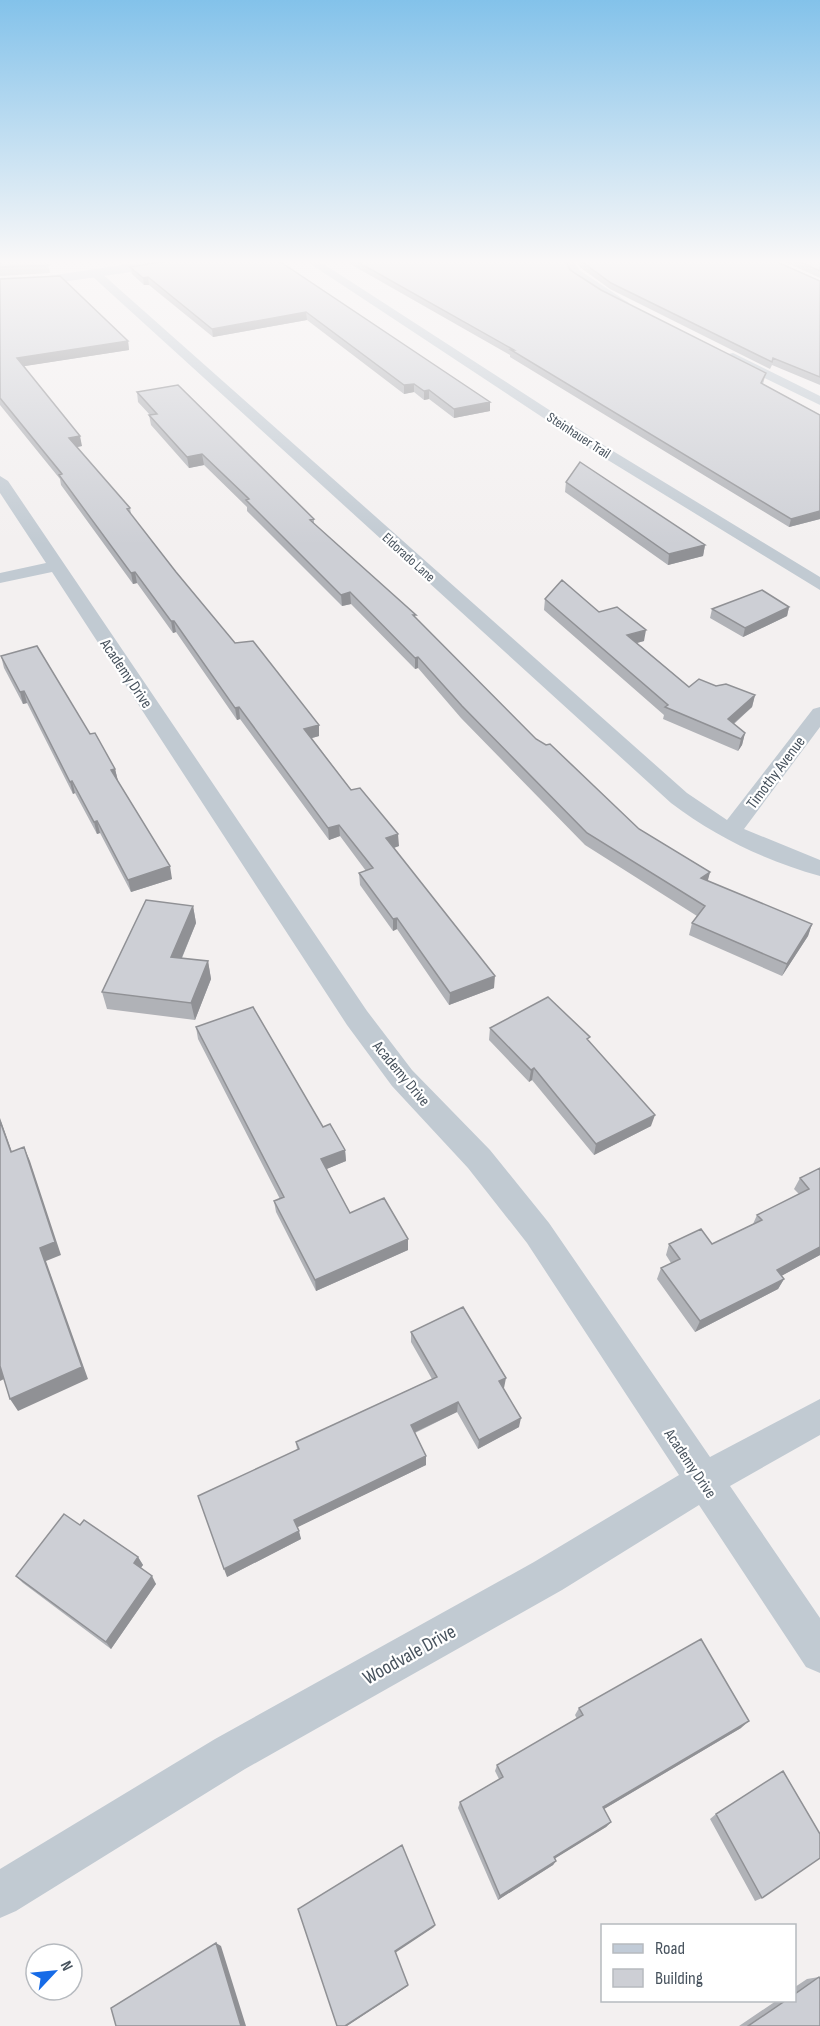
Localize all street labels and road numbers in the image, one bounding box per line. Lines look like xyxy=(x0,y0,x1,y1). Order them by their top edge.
street label: Steinhauer Trail xyxy=(544,409,614,462)
street label: Eldorado Lane xyxy=(379,529,439,586)
street label: Academy Drive xyxy=(95,635,156,712)
street label: Timothy Avenue xyxy=(743,733,810,813)
street label: Academy Drive xyxy=(367,1037,434,1110)
street label: Academy Drive xyxy=(659,1425,720,1502)
street label: Woodvale Drive xyxy=(359,1620,460,1690)

